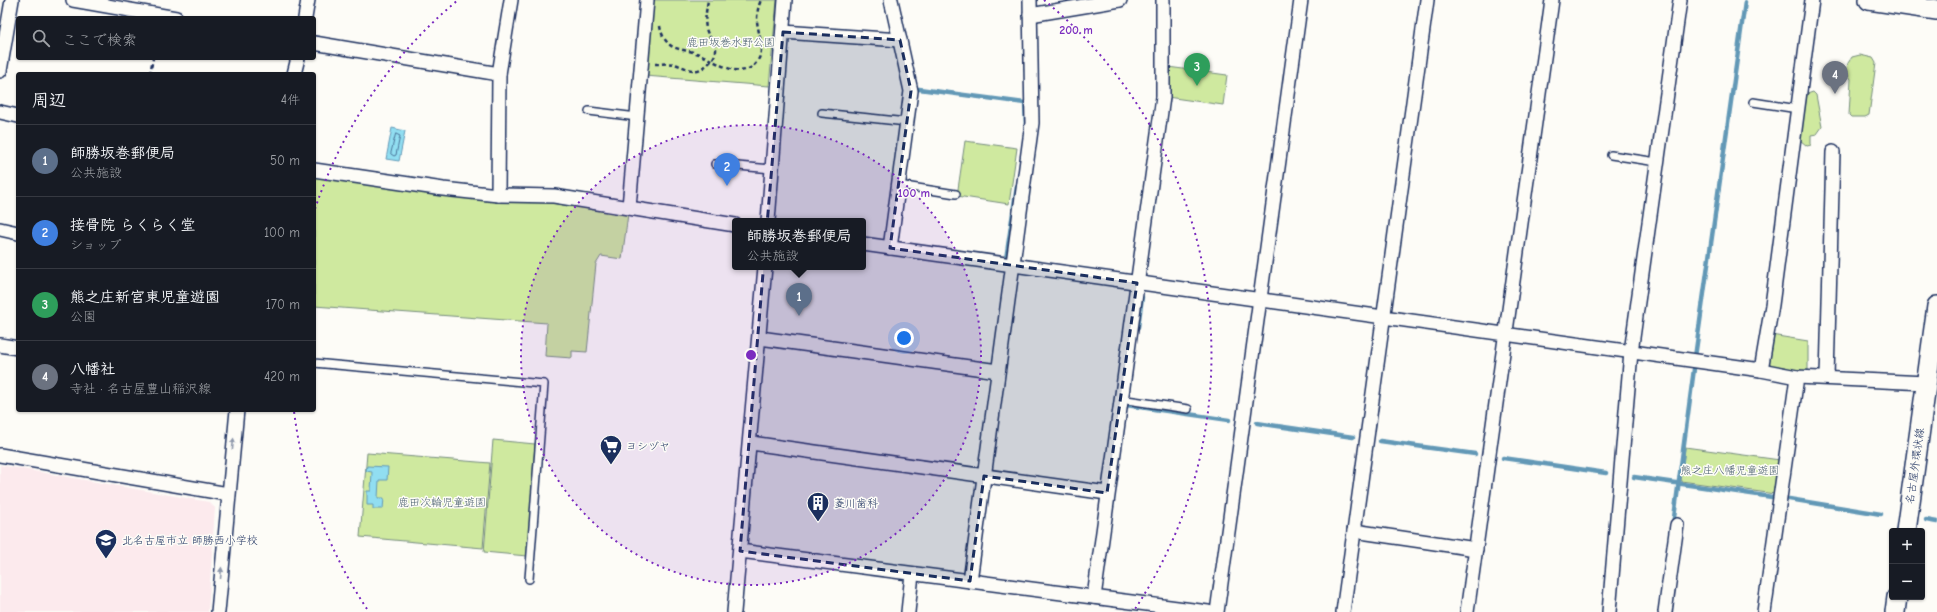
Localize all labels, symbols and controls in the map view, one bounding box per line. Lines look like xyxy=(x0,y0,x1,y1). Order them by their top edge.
search box xyxy=(16,16,316,60)
text: 200 m xyxy=(1059,23,1093,37)
icon: search xyxy=(30,27,52,49)
text: ここで検索 xyxy=(62,31,137,49)
park label: 鹿田坂巻水野公園 xyxy=(687,36,775,49)
pin: 3 xyxy=(1184,53,1210,86)
pin: 4 xyxy=(1822,61,1848,94)
text: 周辺 xyxy=(32,91,66,110)
text: 4件 xyxy=(281,92,300,107)
text: 師勝坂巻郵便局 xyxy=(70,144,175,162)
text: 1 xyxy=(42,153,48,168)
text: 50 m xyxy=(270,153,300,168)
pin: 2 xyxy=(714,153,740,186)
text: 公共施設 xyxy=(70,165,122,180)
text: 100 m xyxy=(898,186,930,200)
text: 接骨院 らくらく堂 xyxy=(70,216,195,234)
popup xyxy=(732,218,866,270)
text: 2 xyxy=(42,225,48,240)
text: 100 m xyxy=(264,225,300,240)
text: 師勝坂巻郵便局 xyxy=(746,227,852,245)
text: ショップ xyxy=(70,237,121,252)
text: 公共施設 xyxy=(746,248,799,263)
pin: 1 xyxy=(786,283,812,316)
text: 熊之庄新宮東児童遊園 xyxy=(70,288,220,306)
text: 3 xyxy=(42,297,48,312)
text: 170 m xyxy=(266,297,300,312)
text: 公園 xyxy=(70,309,96,324)
your location xyxy=(894,328,914,348)
centre of rings xyxy=(744,348,758,362)
text: 八幡社 xyxy=(70,360,115,378)
text: 4 xyxy=(42,369,48,384)
text: 420 m xyxy=(264,369,300,384)
text: 寺社 · 名古屋豊山稲沢線 xyxy=(70,381,211,396)
street label: 名古屋外環状線 xyxy=(1903,427,1927,505)
supermarket icon: ヨシヅヤ xyxy=(598,433,624,466)
one-way arrow xyxy=(230,438,237,450)
place label: ヨシヅヤ xyxy=(626,440,670,453)
park label: 熊之庄八幡児童遊園 xyxy=(1681,464,1780,477)
building icon: 菱川歯科 xyxy=(805,490,831,523)
park label: 鹿田次輪児童遊園 xyxy=(398,496,486,509)
place label: 菱川歯科 xyxy=(834,497,878,510)
school or university icon: 北名古屋市立 師勝西小学校 xyxy=(93,527,119,560)
map controls xyxy=(1889,528,1925,600)
button: + xyxy=(1889,528,1925,564)
place label: 北名古屋市立 師勝西小学校 xyxy=(122,534,258,547)
button: − xyxy=(1889,564,1925,600)
one-way arrow xyxy=(218,567,225,579)

